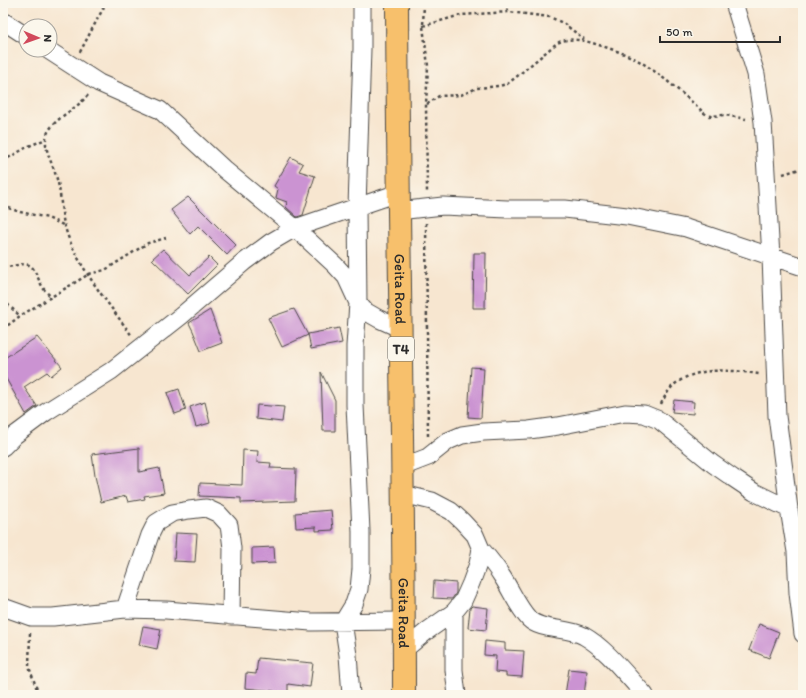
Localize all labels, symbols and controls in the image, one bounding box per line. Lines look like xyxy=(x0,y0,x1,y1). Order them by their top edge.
north arrow xyxy=(18,18,58,58)
scale bar xyxy=(660,18,780,44)
text: 50 m xyxy=(666,25,692,39)
text: N xyxy=(41,34,54,42)
street label: Geita Road xyxy=(391,254,410,324)
road number: T4 xyxy=(388,337,414,361)
street label: Geita Road xyxy=(395,578,413,648)

